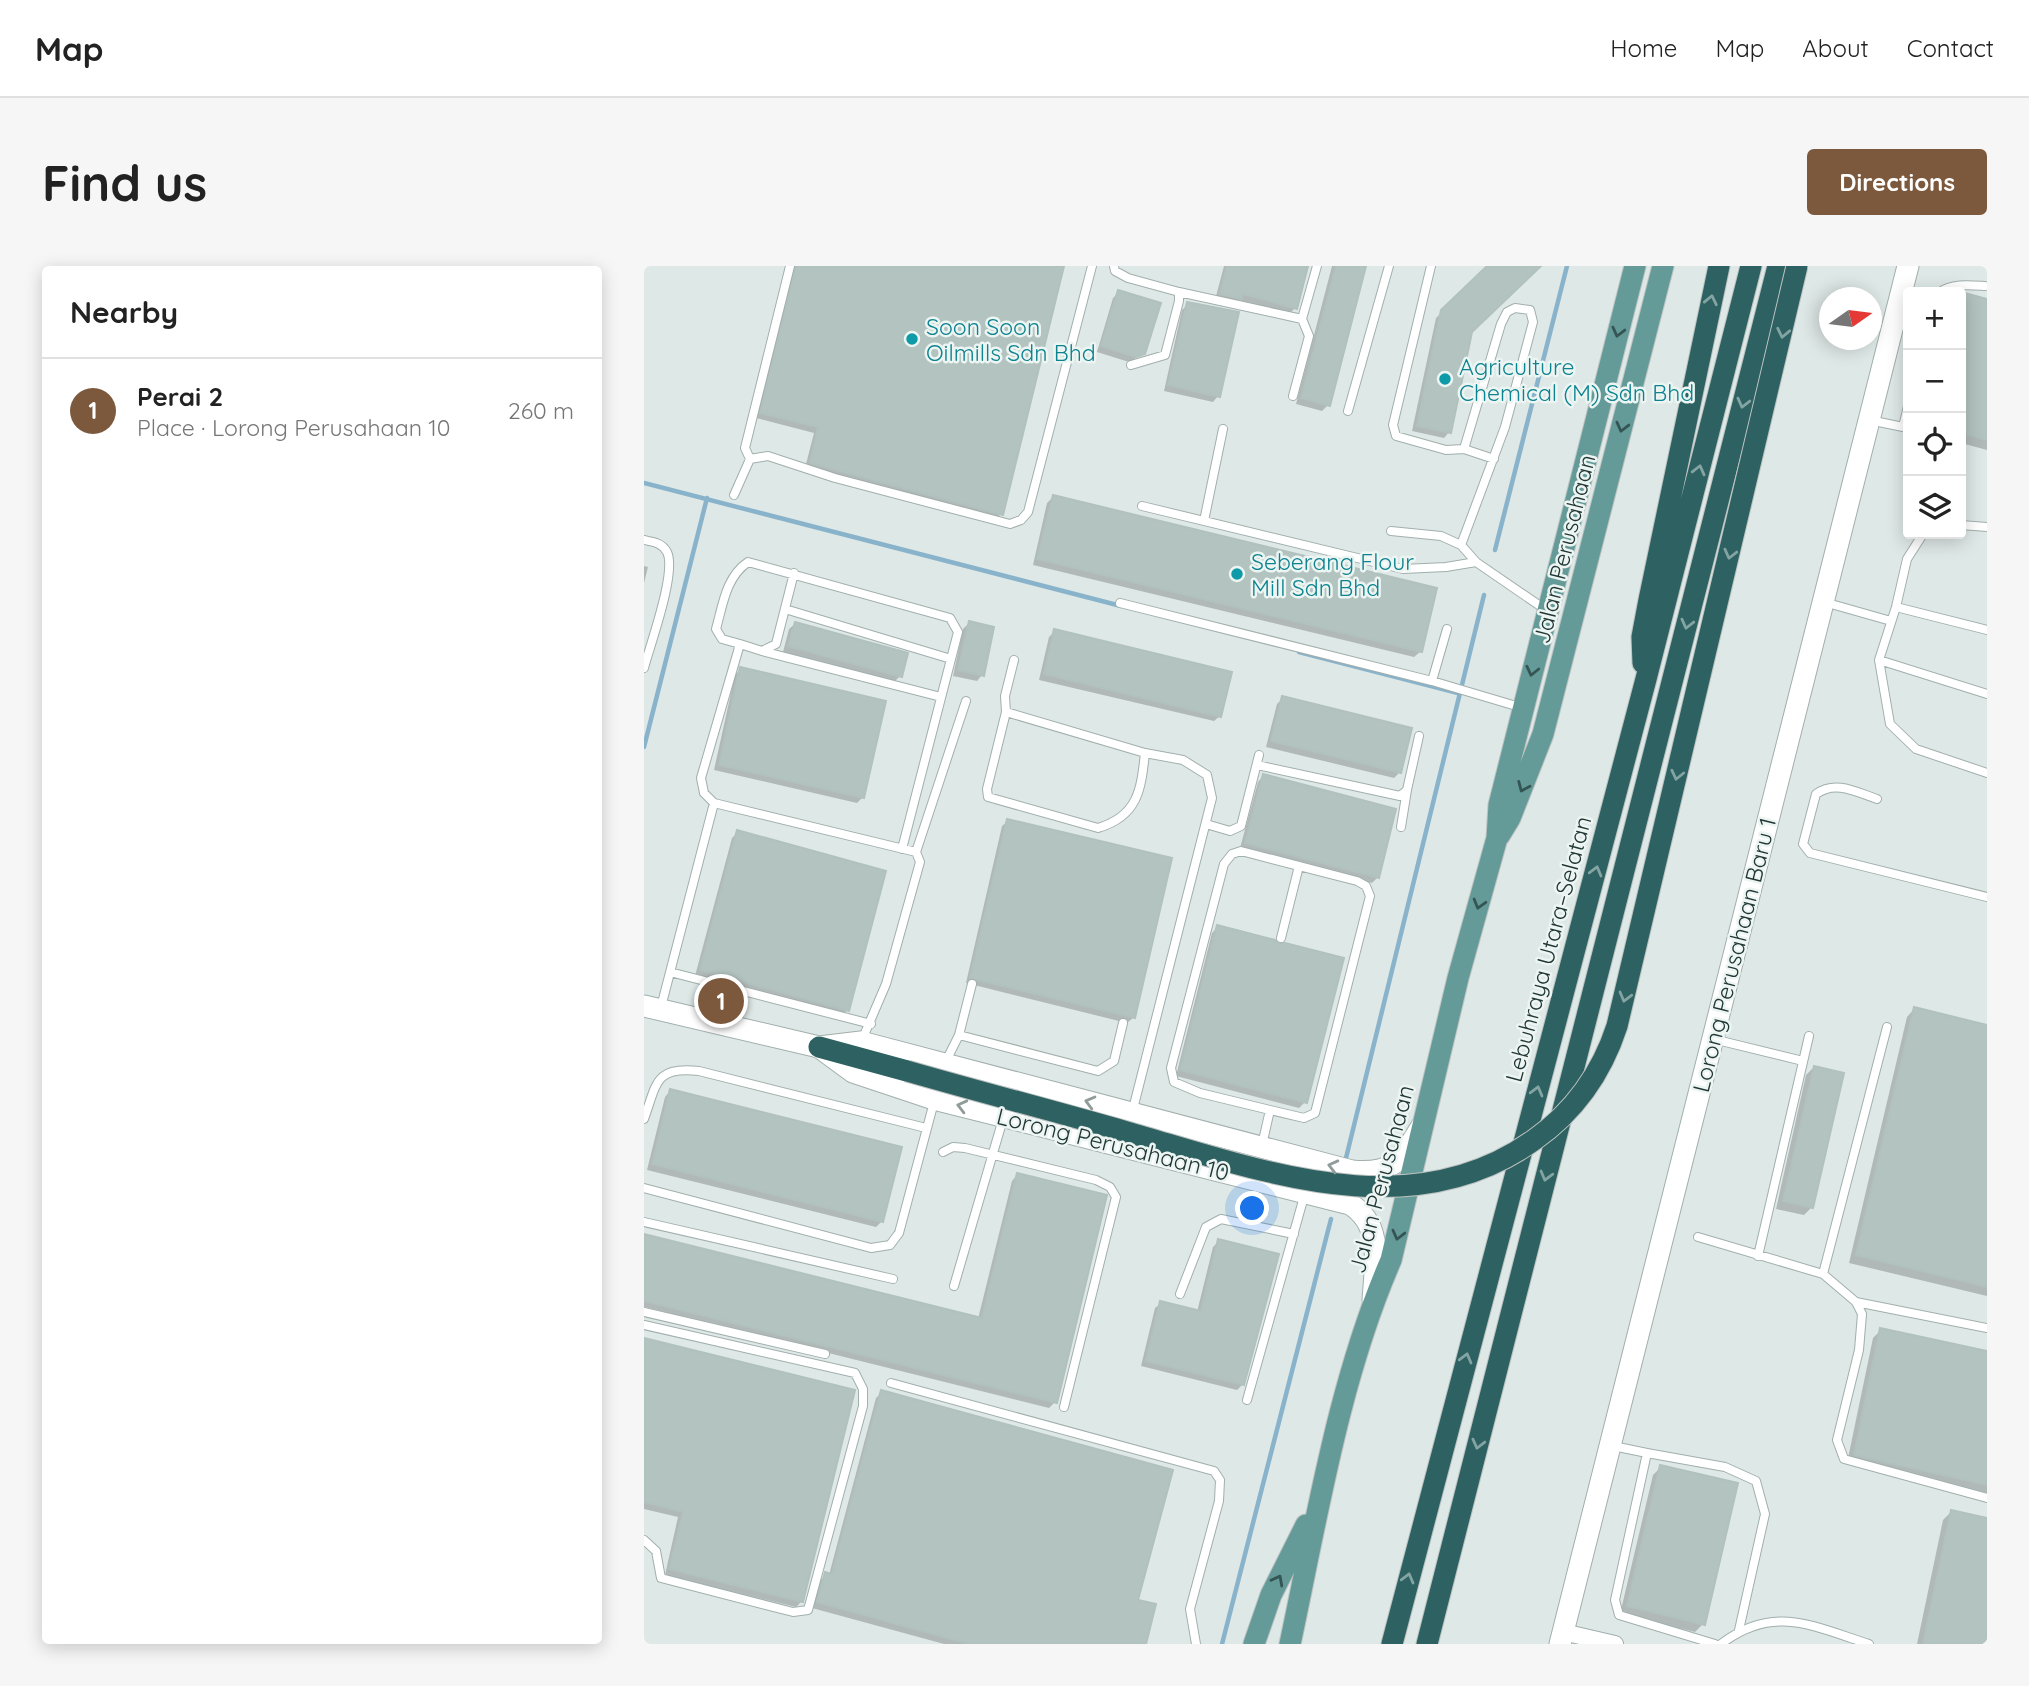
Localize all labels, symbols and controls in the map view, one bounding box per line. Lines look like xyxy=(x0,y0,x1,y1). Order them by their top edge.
text: Map xyxy=(35,28,103,69)
text: Home xyxy=(1610,33,1677,63)
text: Map xyxy=(1715,33,1764,63)
text: About xyxy=(1802,33,1869,63)
text: Contact xyxy=(1907,33,1994,63)
button: Directions xyxy=(1807,149,1987,215)
text: Find us xyxy=(42,152,207,213)
north arrow xyxy=(1819,287,1882,350)
map controls xyxy=(1903,287,1966,539)
button: + xyxy=(1903,287,1966,350)
text: Nearby xyxy=(70,293,178,331)
one-way arrow xyxy=(1703,294,1718,306)
place label: Soon Soon Oilmills Sdn Bhd xyxy=(926,312,1096,367)
one-way arrow xyxy=(1612,326,1626,338)
one-way arrow xyxy=(1777,327,1791,339)
marker: Soon Soon Oilmills Sdn Bhd xyxy=(904,331,920,347)
button: − xyxy=(1903,350,1966,413)
place label: Agriculture Chemical (M) Sdn Bhd xyxy=(1459,352,1694,407)
marker: Agriculture Chemical (M) Sdn Bhd xyxy=(1437,371,1453,387)
text: Perai 2 xyxy=(137,380,223,413)
text: 1 xyxy=(89,396,97,425)
text: 260 m xyxy=(508,396,574,425)
one-way arrow xyxy=(1737,397,1751,409)
text: Place · Lorong Perusahaan 10 xyxy=(137,413,450,442)
button: locate xyxy=(1903,413,1966,476)
one-way arrow xyxy=(1616,421,1630,433)
street label: Jalan Perusahaan xyxy=(1527,452,1601,646)
one-way arrow xyxy=(1691,465,1705,477)
button: layers xyxy=(1903,476,1966,539)
place label: Seberang Flour Mill Sdn Bhd xyxy=(1251,547,1414,602)
one-way arrow xyxy=(1724,548,1738,560)
marker: Seberang Flour Mill Sdn Bhd xyxy=(1229,566,1245,582)
one-way arrow xyxy=(1681,618,1695,630)
one-way arrow xyxy=(1526,665,1540,677)
one-way arrow xyxy=(1671,769,1686,781)
one-way arrow xyxy=(1517,780,1531,792)
street label: Lebuhraya Utara–Selatan xyxy=(1499,813,1597,1085)
street label: Lorong Perusahaan Baru 1 xyxy=(1686,815,1782,1095)
one-way arrow xyxy=(1588,865,1602,877)
one-way arrow xyxy=(1473,897,1487,909)
pin: 1 xyxy=(698,975,744,1027)
one-way arrow xyxy=(1619,990,1633,1002)
street label: Jalan Perusahaan xyxy=(1342,1082,1420,1276)
one-way arrow xyxy=(1529,1085,1543,1097)
one-way arrow xyxy=(1084,1096,1096,1110)
one-way arrow xyxy=(956,1100,968,1114)
street label: Lorong Perusahaan 10 xyxy=(994,1101,1232,1187)
one-way arrow xyxy=(1327,1160,1339,1174)
one-way arrow xyxy=(1540,1170,1555,1182)
your location xyxy=(1235,1191,1269,1225)
one-way arrow xyxy=(1391,1229,1406,1241)
one-way arrow xyxy=(1458,1352,1473,1364)
one-way arrow xyxy=(1472,1438,1486,1450)
one-way arrow xyxy=(1400,1572,1414,1584)
one-way arrow xyxy=(1270,1575,1284,1588)

